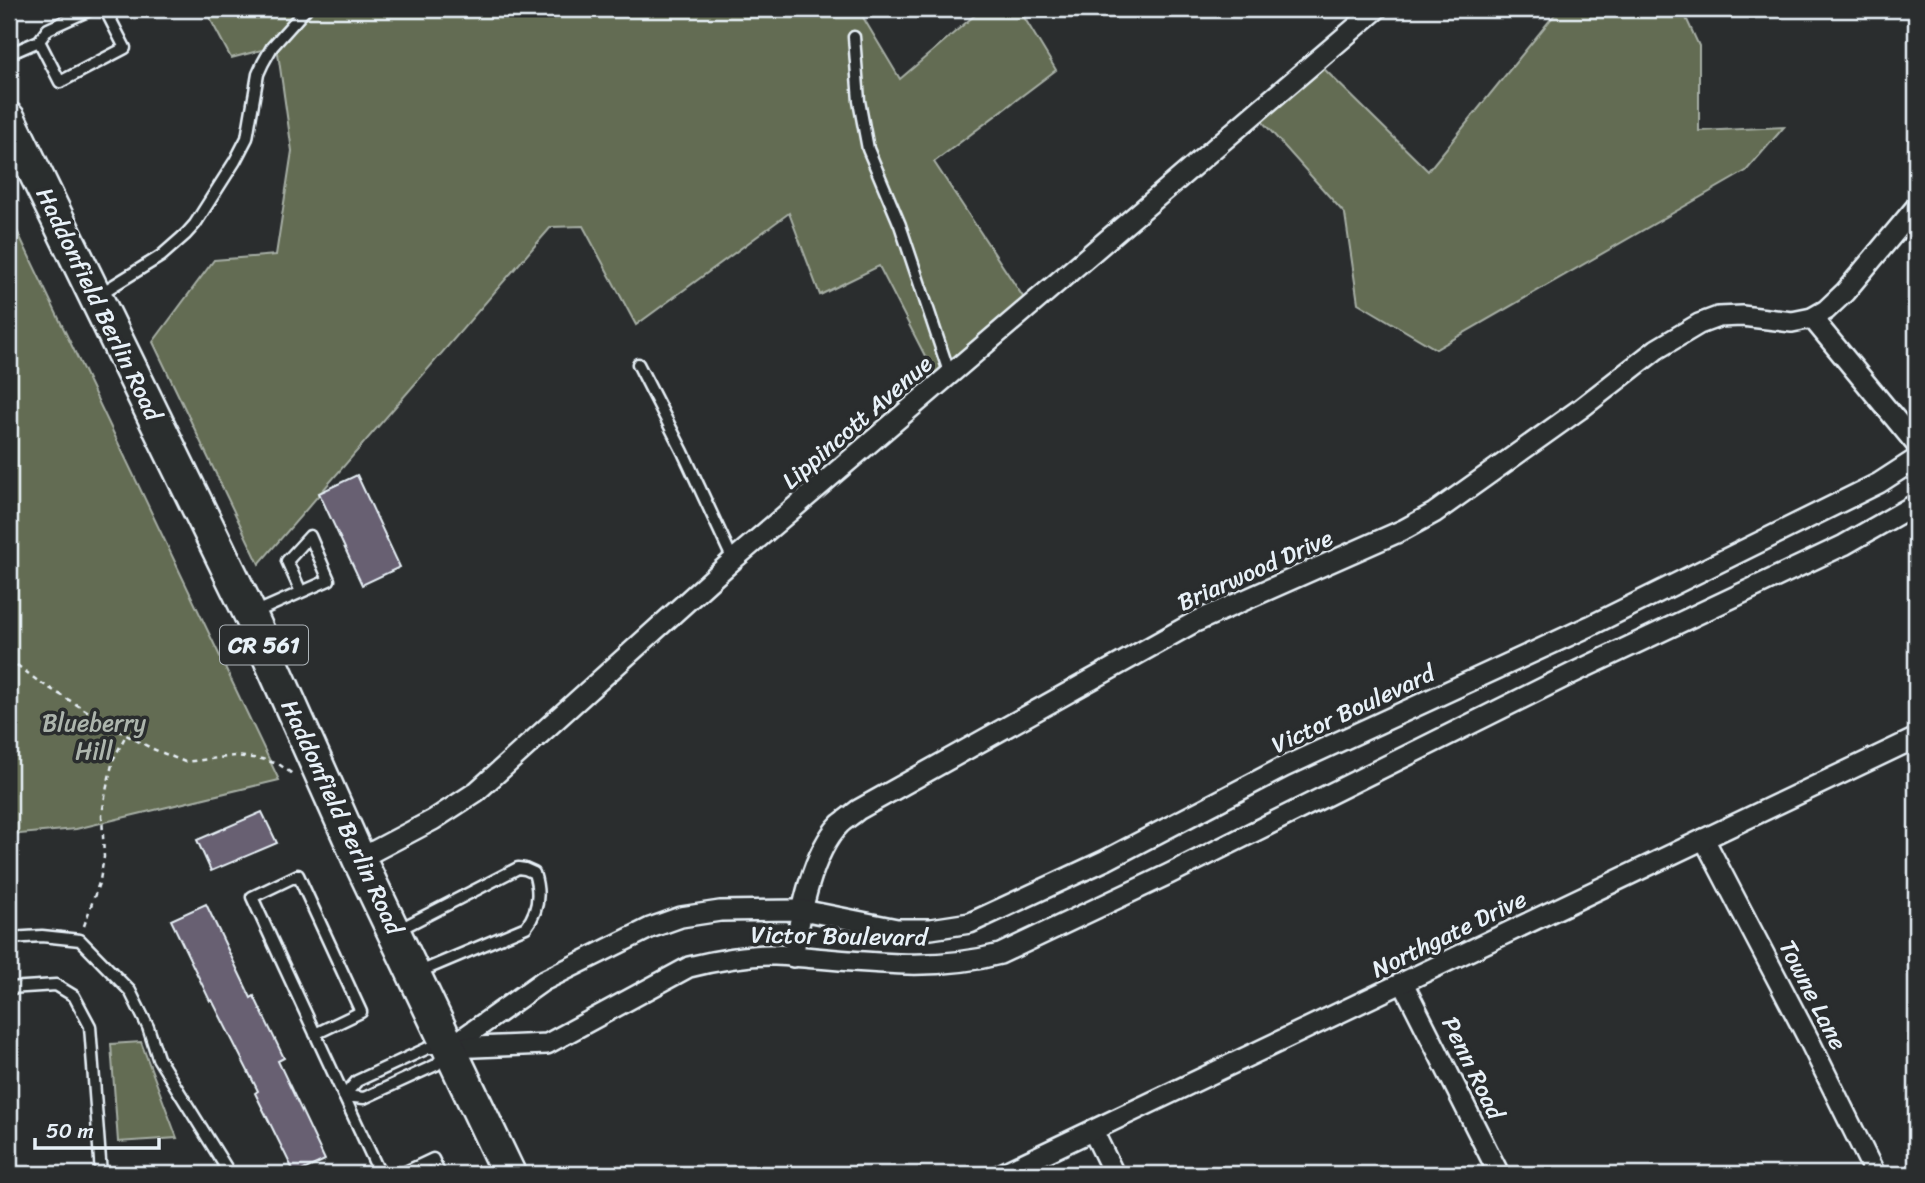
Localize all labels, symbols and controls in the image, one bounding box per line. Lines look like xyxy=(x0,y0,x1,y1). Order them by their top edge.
street label: Haddonfield Berlin Road xyxy=(24,180,175,429)
street label: Lippincott Avenue xyxy=(772,344,943,500)
street label: Briarwood Drive xyxy=(1170,517,1340,623)
road number: CR 561 xyxy=(220,625,308,664)
street label: Victor Boulevard xyxy=(1264,652,1444,765)
street label: Haddonfield Berlin Road xyxy=(269,692,416,943)
park label: Blueberry Hill xyxy=(42,702,146,772)
street label: Northgate Drive xyxy=(1364,878,1534,990)
street label: Victor Boulevard xyxy=(750,913,930,959)
street label: Towne Lane xyxy=(1767,932,1859,1058)
street label: Penn Road xyxy=(1430,1009,1517,1128)
scale bar xyxy=(35,1106,159,1150)
text: 50 m xyxy=(46,1112,94,1150)

